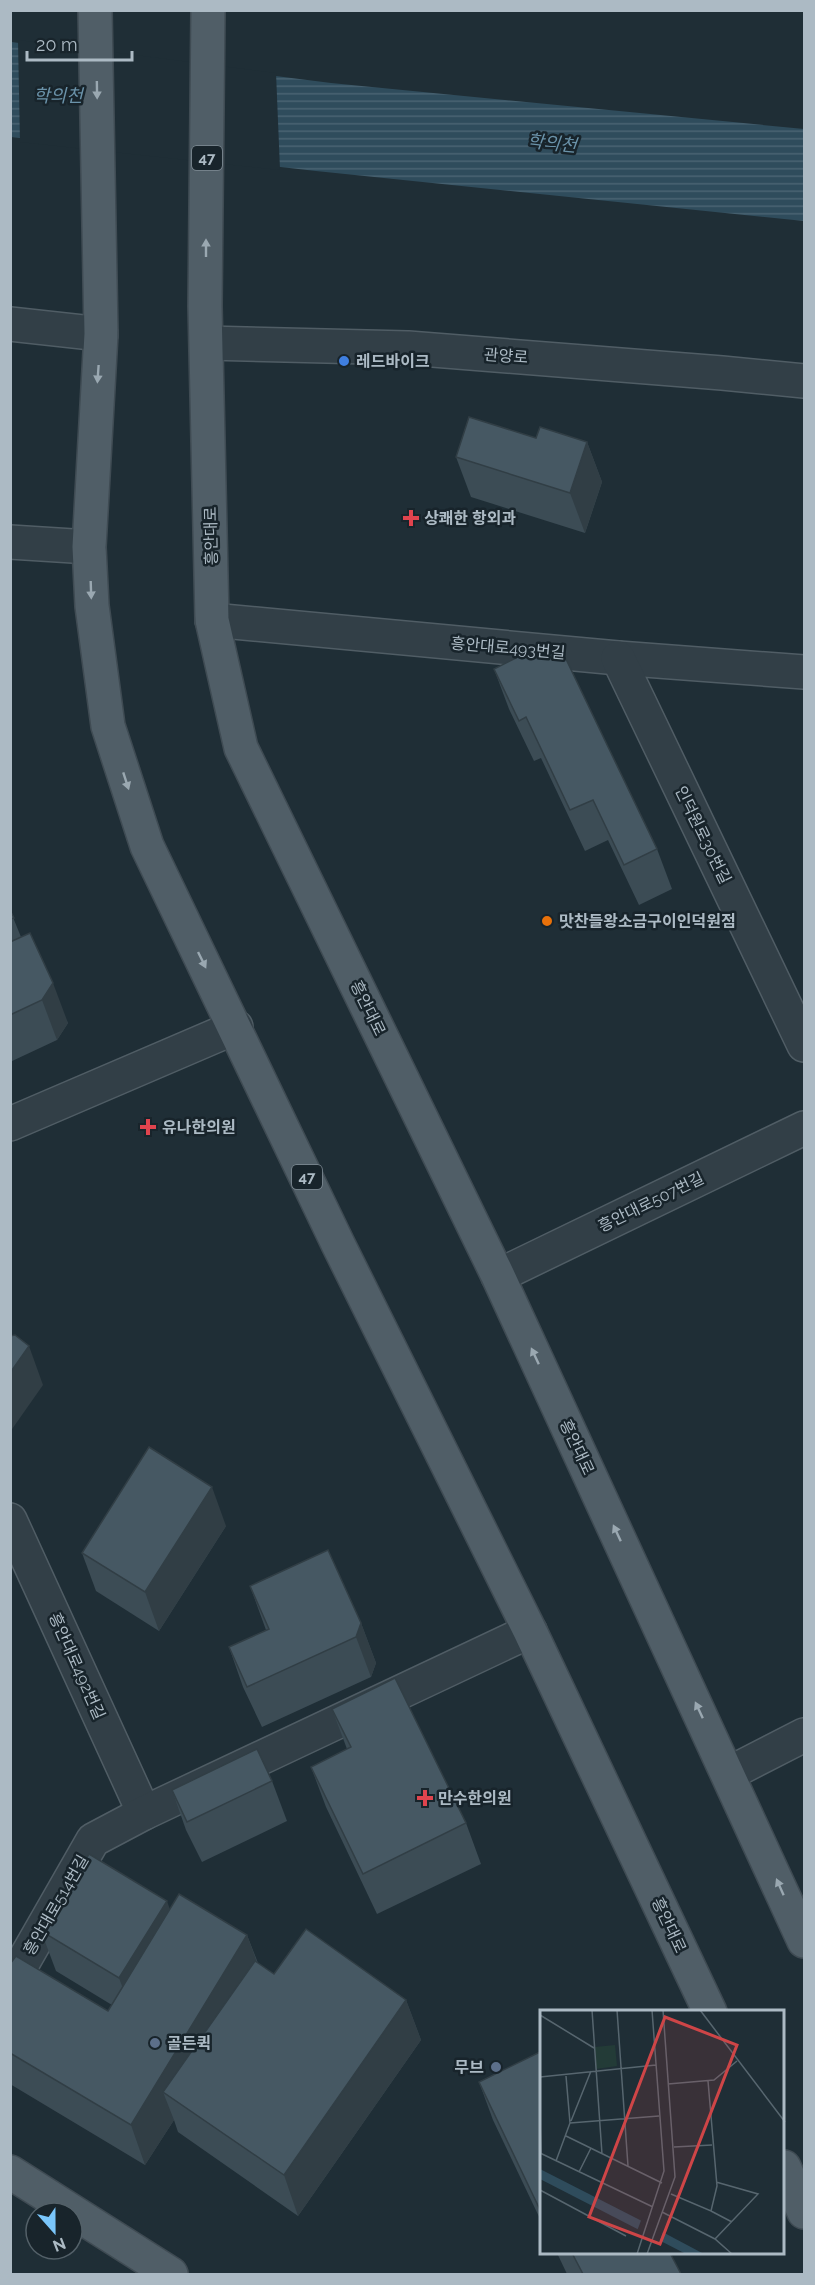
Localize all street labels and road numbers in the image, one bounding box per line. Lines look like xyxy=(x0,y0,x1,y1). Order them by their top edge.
road number: 47 xyxy=(192,146,222,170)
street label: 관양로 xyxy=(483,345,529,367)
street label: 흥안대로 xyxy=(201,506,221,566)
street label: 흥안대로493번길 xyxy=(450,634,566,662)
street label: 인덕원로30번길 xyxy=(671,783,735,887)
street label: 흥안대로 xyxy=(347,977,390,1039)
road number: 47 xyxy=(292,1165,322,1189)
street label: 흥안대로507번길 xyxy=(595,1168,707,1236)
street label: 흥안대로 xyxy=(556,1416,598,1478)
street label: 흥안대로492번길 xyxy=(45,1610,109,1722)
street label: 흥안대로514번길 xyxy=(20,1851,92,1959)
street label: 흥안대로 xyxy=(648,1894,690,1956)

